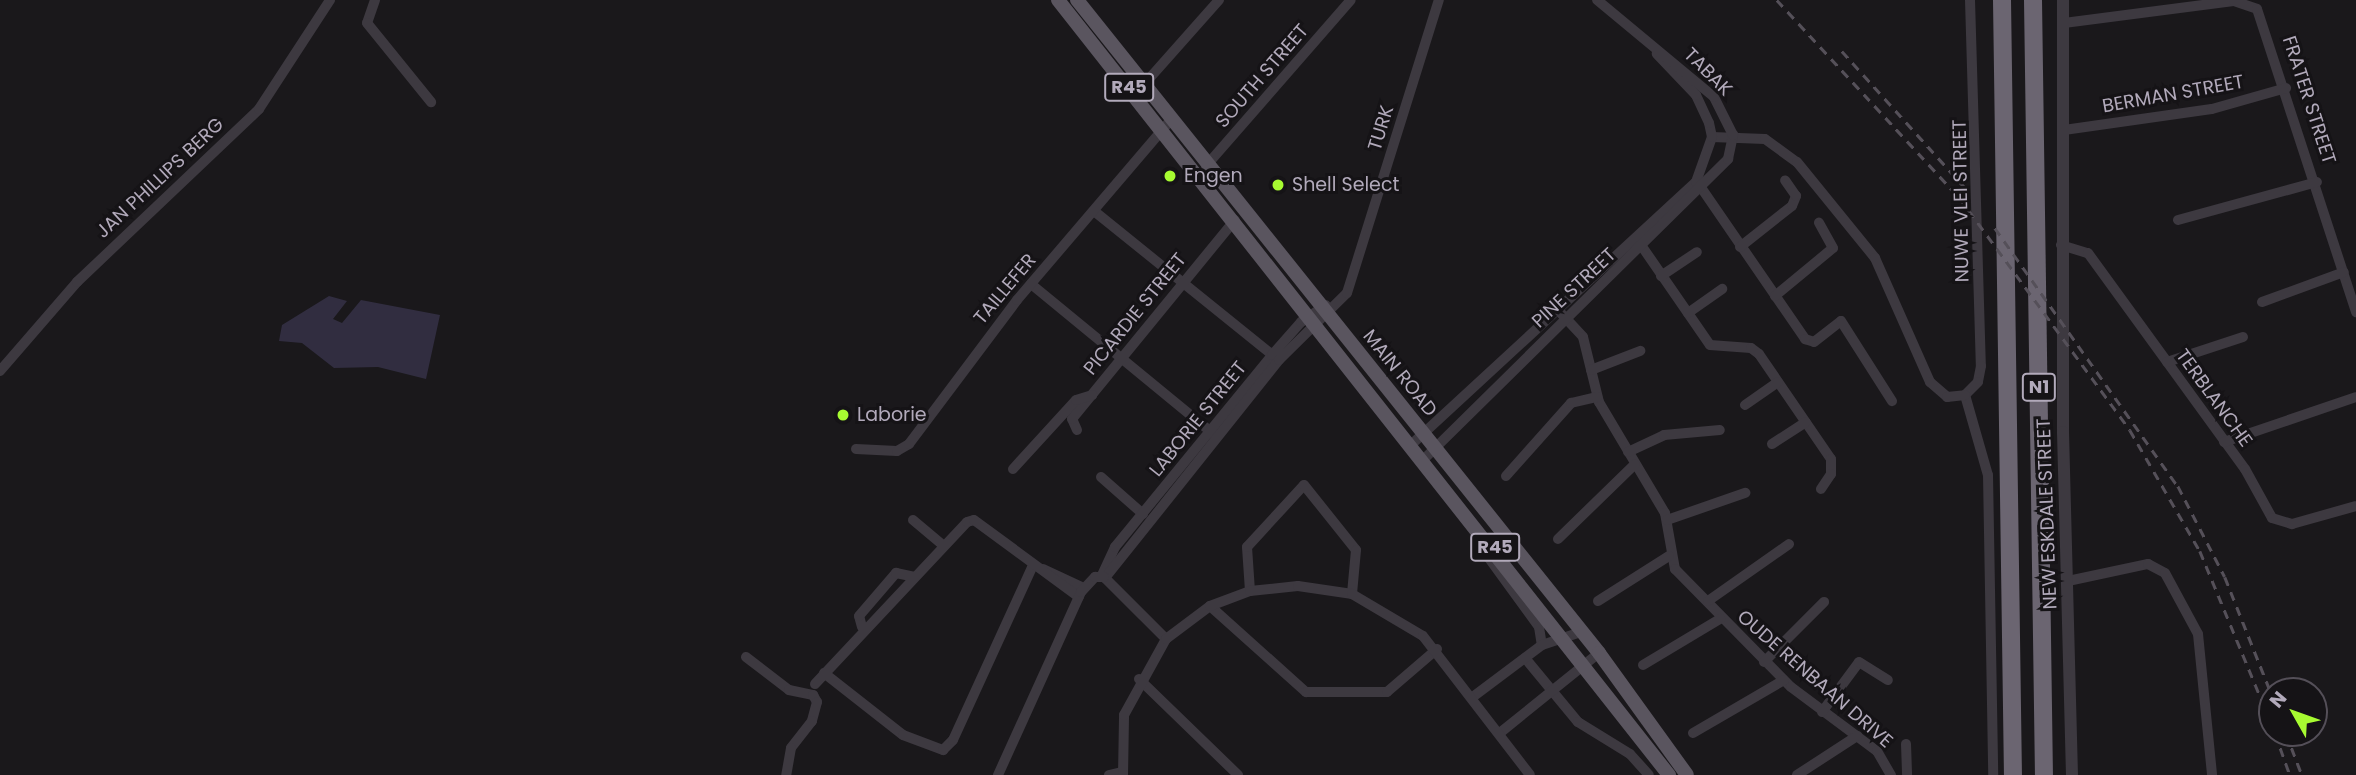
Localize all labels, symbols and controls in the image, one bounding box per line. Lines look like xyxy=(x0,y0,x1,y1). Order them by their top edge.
street label: SOUTH STREET xyxy=(1211,19,1313,133)
street label: FRATER STREET xyxy=(2278,33,2340,167)
street label: TABAK xyxy=(1679,43,1737,101)
street label: BERMAN STREET xyxy=(2100,70,2246,118)
road number: R45 xyxy=(1103,72,1155,102)
street label: TURK xyxy=(1363,103,1399,153)
street label: JAN PHILLIPS BERG xyxy=(91,113,229,243)
street label: NUWE VLEI STREET xyxy=(1948,119,1974,283)
place label: Engen xyxy=(1184,165,1243,187)
marker: Engen xyxy=(1162,168,1178,184)
place label: Shell Select xyxy=(1292,174,1399,196)
marker: Shell Select xyxy=(1270,177,1286,193)
street label: PINE STREET xyxy=(1527,243,1621,333)
street label: PICARDIE STREET xyxy=(1079,248,1191,380)
street label: TAILLEFER xyxy=(969,249,1041,329)
street label: MAIN ROAD xyxy=(1358,325,1442,421)
street label: TERBLANCHE xyxy=(2171,345,2257,451)
street label: LABORIE STREET xyxy=(1145,357,1251,481)
road number: N1 xyxy=(2022,372,2056,402)
place label: Laborie xyxy=(857,404,927,426)
marker: Laborie xyxy=(835,407,851,423)
street label: NEW ESKDALE STREET xyxy=(2032,418,2062,610)
road number: R45 xyxy=(1469,532,1521,562)
street label: OUDE RENBAAN DRIVE xyxy=(1733,605,1897,753)
north arrow xyxy=(2258,677,2328,747)
text: N xyxy=(2263,685,2293,714)

